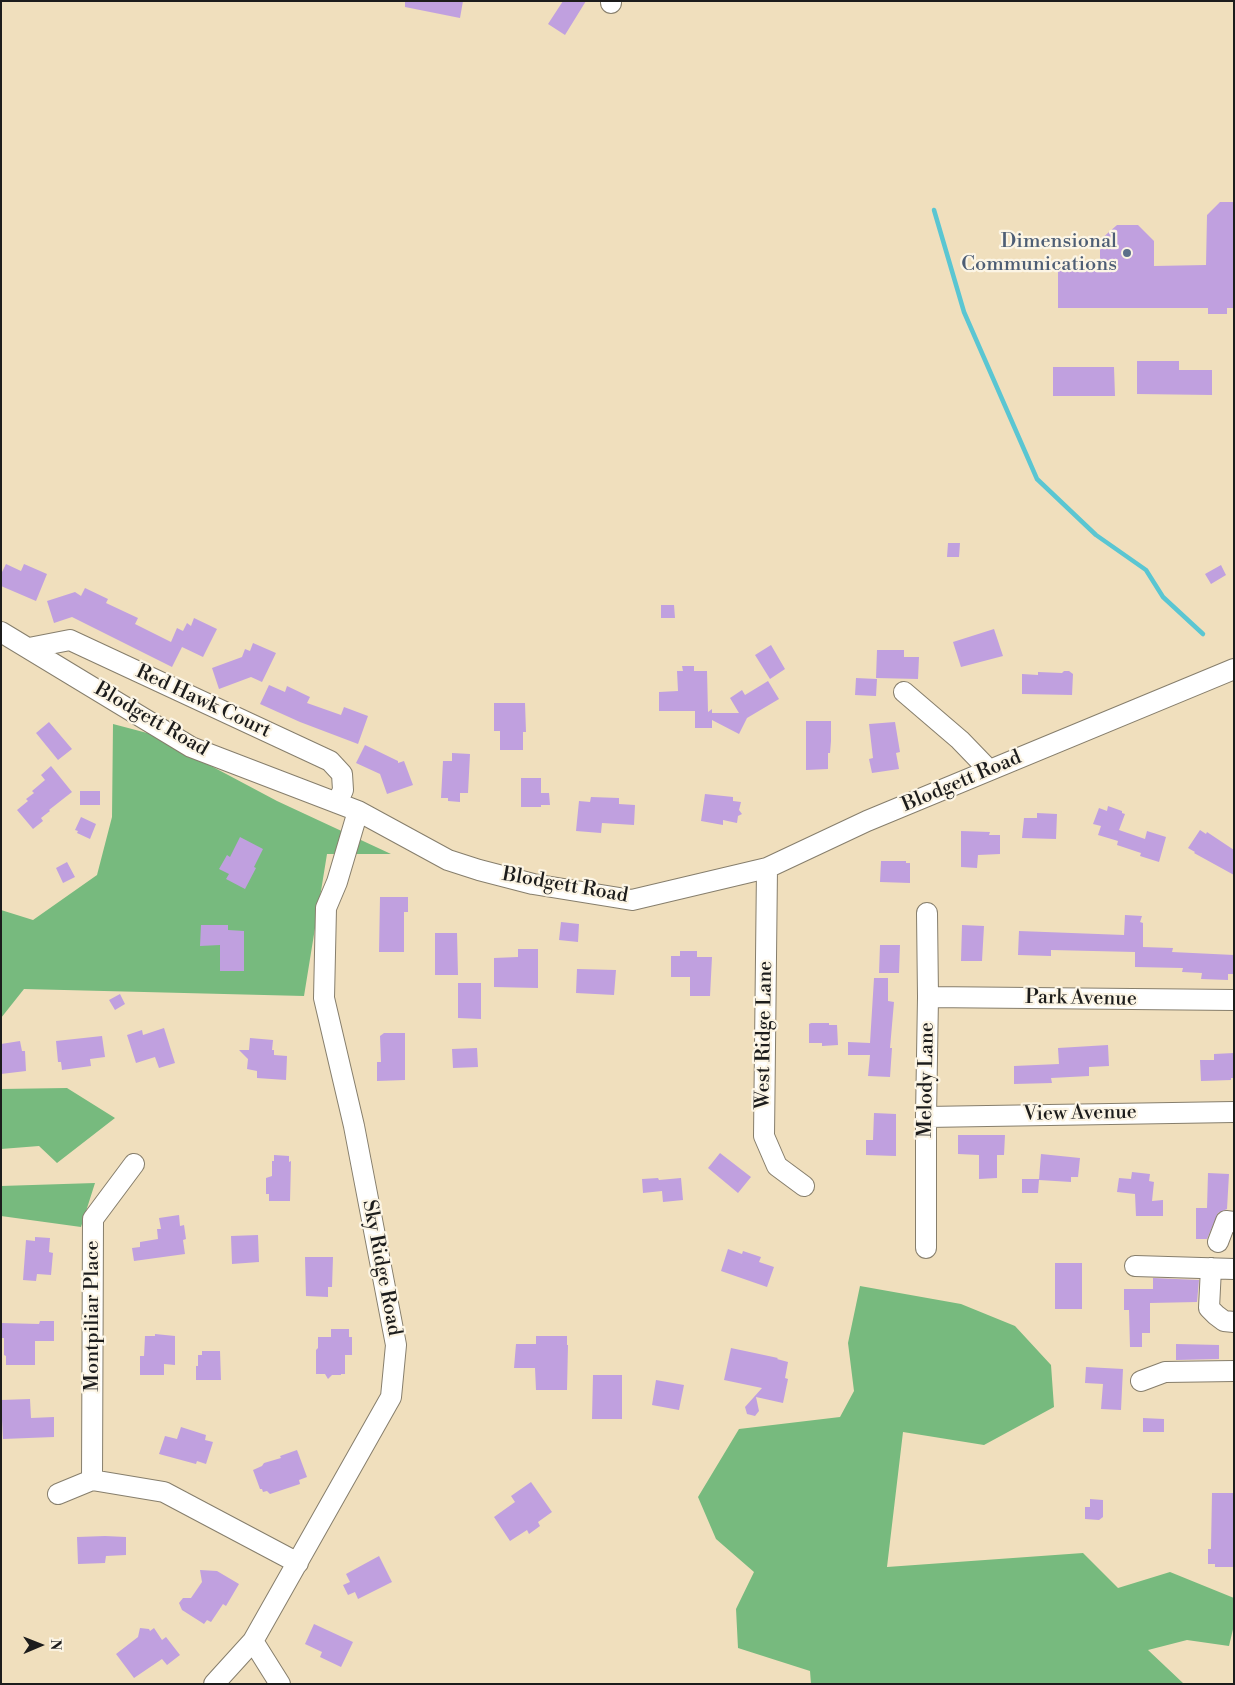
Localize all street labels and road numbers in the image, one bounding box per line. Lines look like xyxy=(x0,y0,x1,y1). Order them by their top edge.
street label: Red Hawk Court xyxy=(132,660,274,744)
street label: Blodgett Road xyxy=(90,678,212,762)
street label: Blodgett Road xyxy=(899,746,1025,818)
street label: Blodgett Road xyxy=(500,863,630,909)
street label: West Ridge Lane xyxy=(752,961,778,1109)
street label: Park Avenue xyxy=(1025,986,1137,1012)
street label: Melody Lane xyxy=(914,1022,940,1138)
street label: View Avenue xyxy=(1023,1101,1137,1127)
street label: Sky Ridge Road xyxy=(356,1198,406,1338)
street label: Montpiliar Place xyxy=(81,1240,105,1392)

